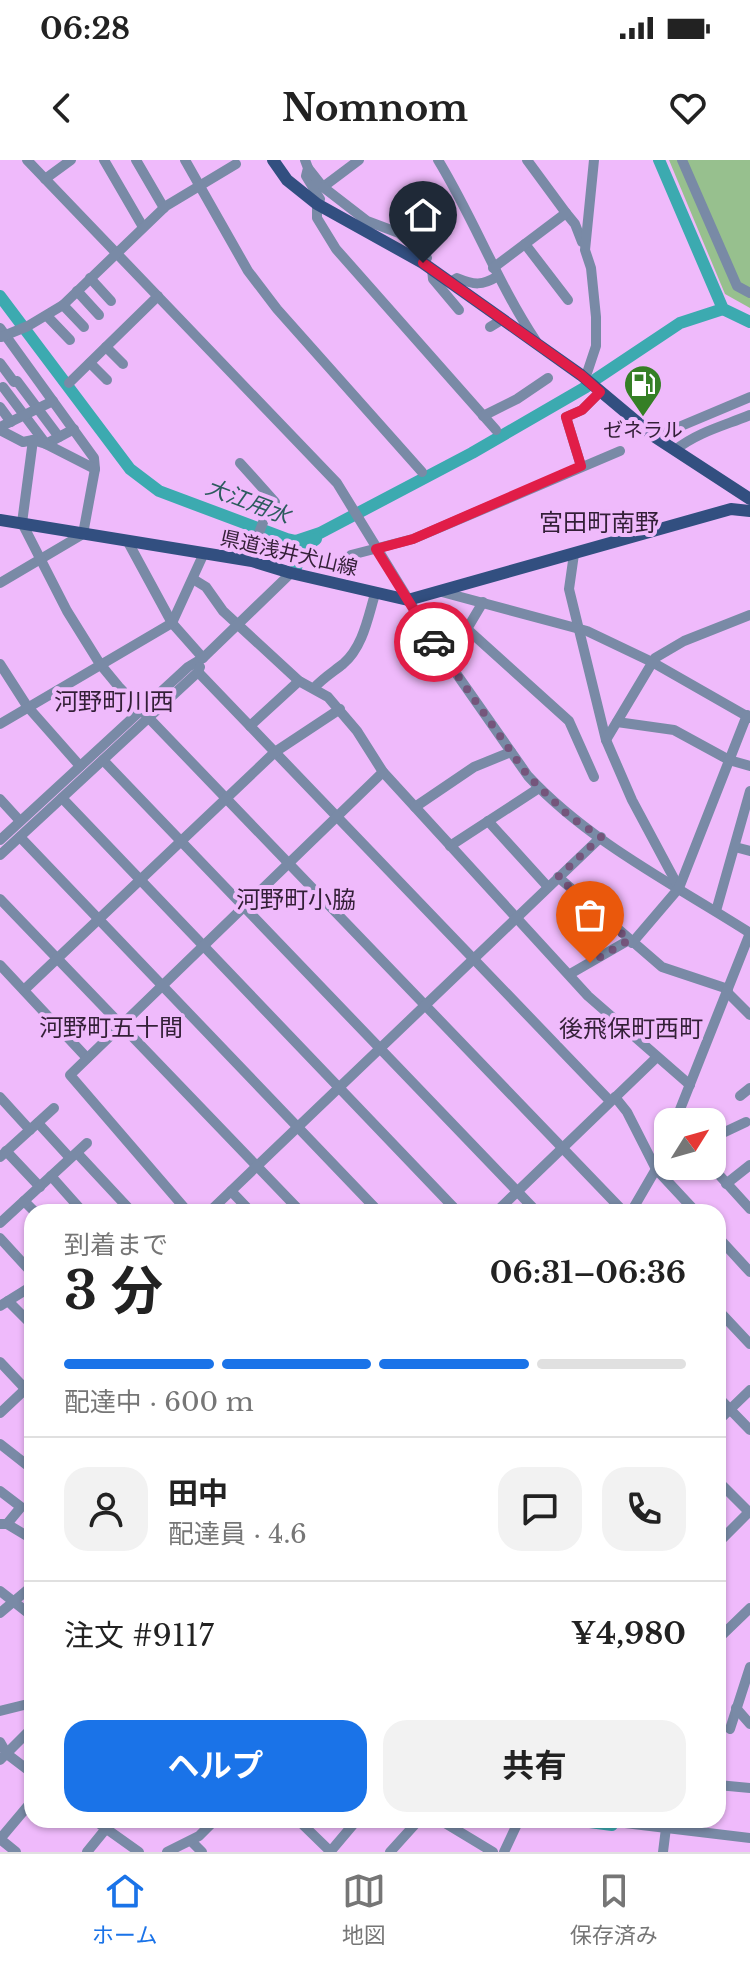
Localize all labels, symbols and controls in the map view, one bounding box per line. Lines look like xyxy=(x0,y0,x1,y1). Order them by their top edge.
text: 06:28 xyxy=(40,10,130,47)
icon: back xyxy=(40,86,84,130)
text: Nomnom xyxy=(282,86,468,131)
icon: heart xyxy=(666,86,710,130)
pin xyxy=(389,181,457,263)
icon: home xyxy=(401,193,445,237)
fuel station icon: ゼネラル xyxy=(622,363,664,418)
place label: ゼネラル xyxy=(603,418,683,442)
water label: 大江用水 xyxy=(202,473,296,531)
district label: 宮田町南野 xyxy=(539,508,659,537)
street label: 県道浅井犬山線 xyxy=(218,526,360,580)
courier xyxy=(394,602,474,682)
icon: car xyxy=(412,620,456,664)
district label: 河野町川西 xyxy=(54,687,174,716)
pin xyxy=(556,881,624,963)
district label: 河野町小脇 xyxy=(236,885,356,914)
icon: bag xyxy=(568,893,612,937)
district label: 河野町五十間 xyxy=(39,1013,183,1042)
district label: 後飛保町西町 xyxy=(559,1014,703,1043)
north arrow xyxy=(654,1108,726,1180)
map controls xyxy=(654,1108,726,1180)
text: 到着まで xyxy=(64,1229,168,1261)
text: 06:31–06:36 xyxy=(490,1254,686,1291)
text: 3 分 xyxy=(64,1259,163,1323)
text: 配達中 · 600 m xyxy=(64,1386,254,1418)
button: person xyxy=(64,1467,148,1551)
button: chat xyxy=(498,1467,582,1551)
button: phone xyxy=(602,1467,686,1551)
text: 田中 xyxy=(168,1475,228,1512)
text: 配達員 · 4.6 xyxy=(168,1518,307,1550)
text: ¥4,980 xyxy=(571,1615,686,1652)
text: 注文 #9117 xyxy=(64,1617,214,1654)
button: ヘルプ xyxy=(64,1720,367,1812)
button: 共有 xyxy=(383,1720,686,1812)
tab: ホーム xyxy=(92,1869,157,1949)
tab: 地図 xyxy=(342,1869,386,1949)
tab: 保存済み xyxy=(570,1869,658,1949)

